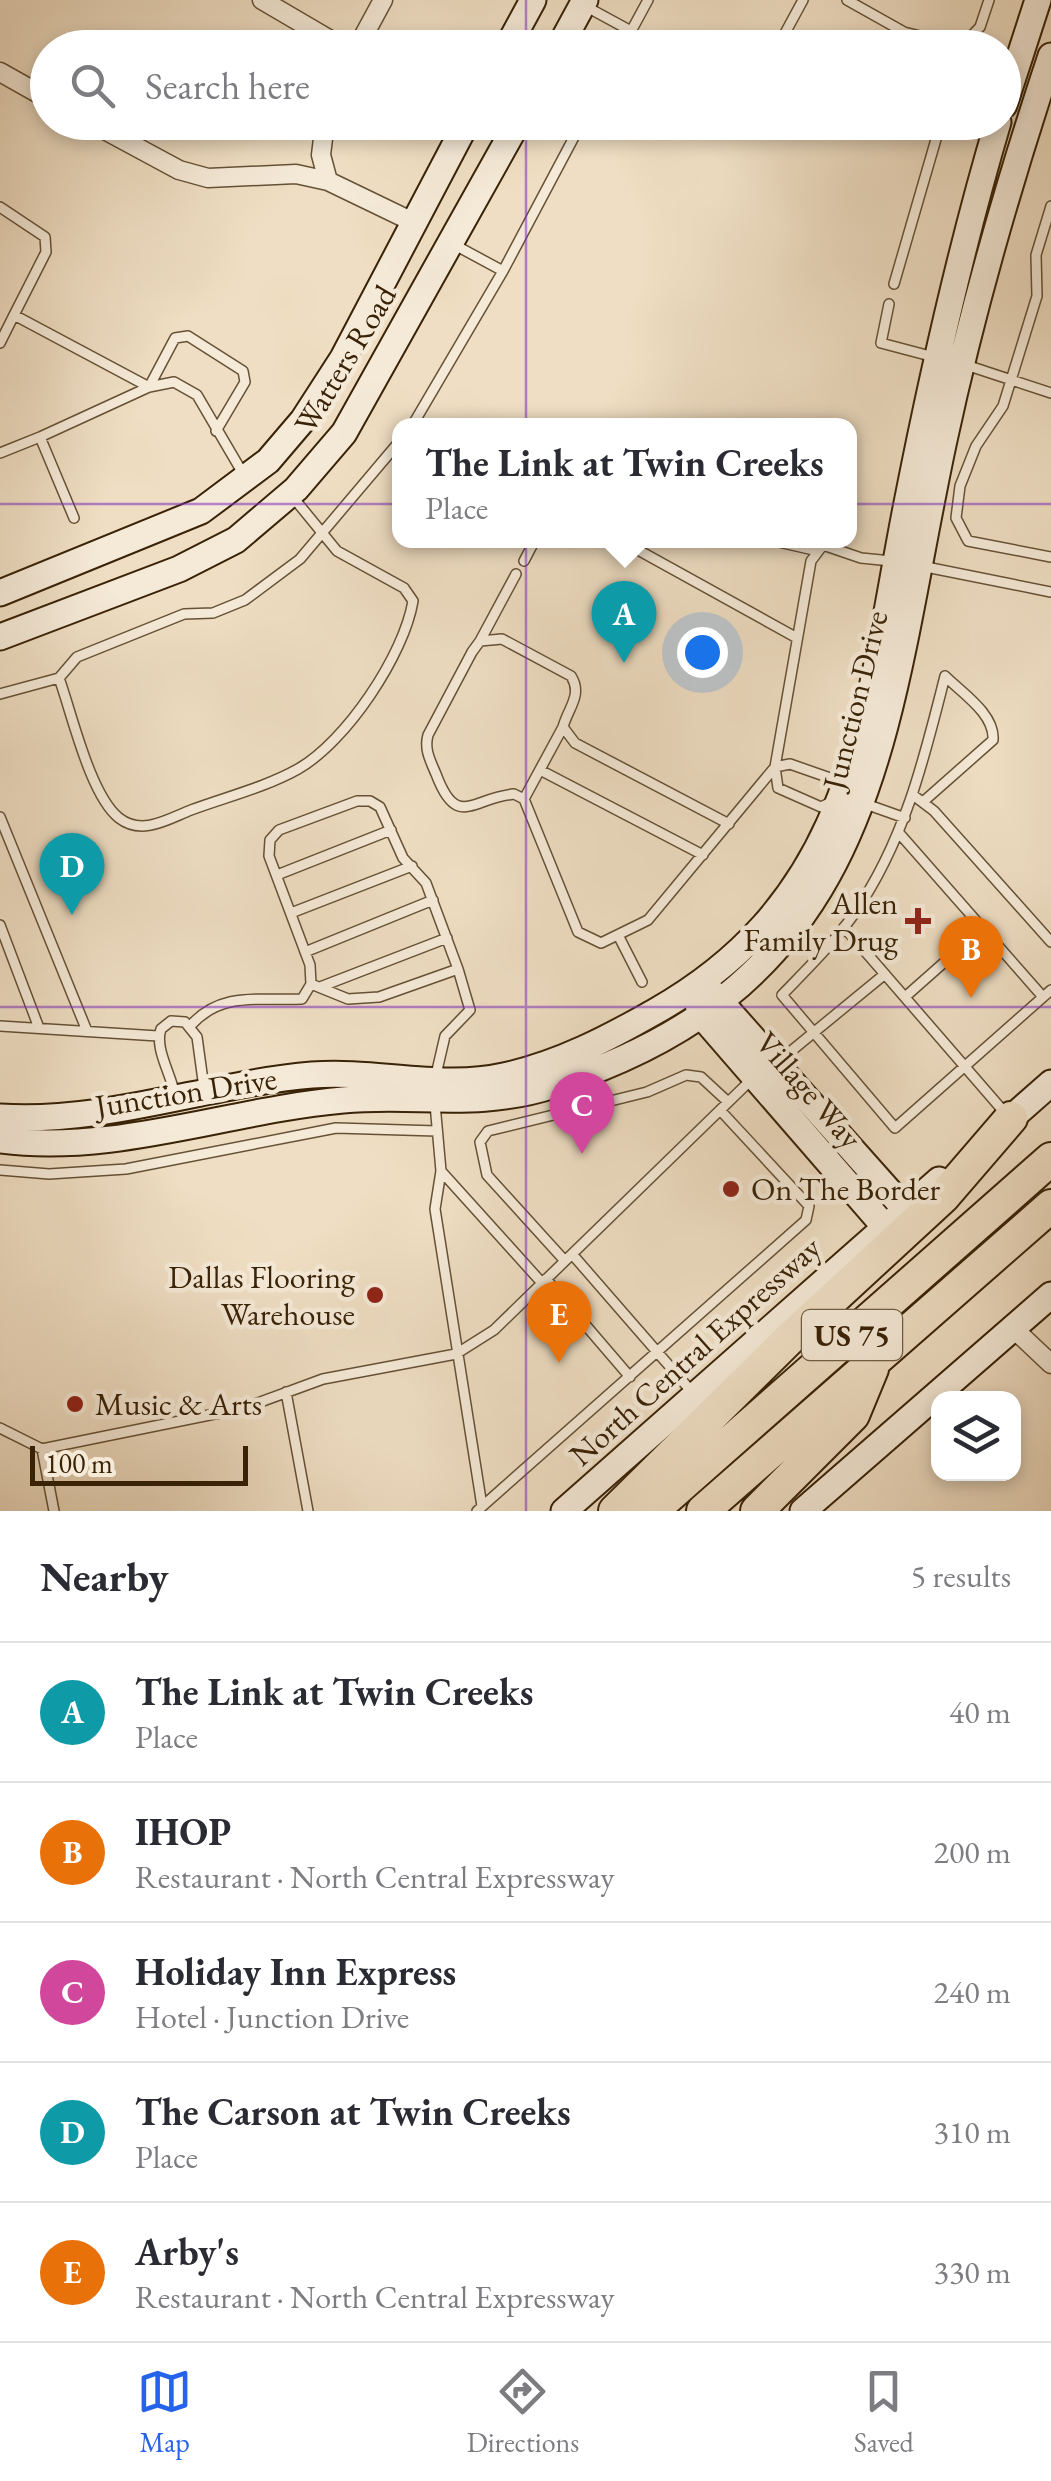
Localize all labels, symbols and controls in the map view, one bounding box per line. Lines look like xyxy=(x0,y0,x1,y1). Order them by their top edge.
search box xyxy=(30,30,1021,140)
icon: search xyxy=(65,58,120,113)
text: Search here xyxy=(145,61,310,110)
street label: Watters Road xyxy=(284,276,406,441)
popup xyxy=(392,418,857,548)
text: The Link at Twin Creeks xyxy=(425,438,824,487)
text: Place xyxy=(425,487,488,529)
pin: A xyxy=(592,580,656,663)
street label: Junction Drive xyxy=(812,606,898,797)
your location xyxy=(677,627,728,678)
pin: D xyxy=(40,832,104,915)
place label: Allen Family Drug xyxy=(743,882,899,961)
marker: Allen Family Drug xyxy=(907,910,929,932)
pin: B xyxy=(938,916,1004,998)
street label: Village Way xyxy=(746,1023,872,1158)
street label: Junction Drive xyxy=(89,1057,280,1128)
pin: C xyxy=(550,1072,614,1154)
place label: On The Border xyxy=(751,1168,940,1210)
marker: On The Border xyxy=(720,1178,742,1200)
street label: North Central Expressway xyxy=(560,1226,830,1475)
place label: Dallas Flooring Warehouse xyxy=(168,1256,356,1335)
pin: E xyxy=(526,1280,592,1363)
marker: Dallas Flooring Warehouse xyxy=(364,1284,386,1306)
road number: US 75 xyxy=(802,1310,902,1360)
place label: Music & Arts xyxy=(95,1383,262,1425)
map controls xyxy=(931,1391,1021,1481)
button: layers xyxy=(931,1391,1021,1481)
marker: Music & Arts xyxy=(64,1393,86,1415)
scale bar xyxy=(30,1441,248,1486)
text: 100 m xyxy=(45,1445,113,1481)
text: Nearby xyxy=(40,1549,169,1604)
text: 5 results xyxy=(911,1555,1011,1597)
text: The Link at Twin Creeks xyxy=(135,1667,533,1716)
text: A xyxy=(61,1691,84,1733)
text: 40 m xyxy=(949,1691,1011,1733)
text: Place xyxy=(135,1716,198,1758)
text: IHOP xyxy=(135,1807,231,1856)
text: B xyxy=(62,1831,83,1873)
text: 200 m xyxy=(934,1831,1011,1873)
text: Restaurant · North Central Expressway xyxy=(135,1856,615,1898)
text: Holiday Inn Express xyxy=(135,1947,456,1996)
text: C xyxy=(61,1971,84,2013)
text: 240 m xyxy=(934,1971,1011,2013)
text: Hotel · Junction Drive xyxy=(135,1996,409,2038)
text: The Carson at Twin Creeks xyxy=(135,2087,571,2136)
text: D xyxy=(60,2111,85,2153)
text: 310 m xyxy=(934,2111,1011,2153)
text: Place xyxy=(135,2136,198,2178)
text: Arby's xyxy=(135,2227,239,2276)
text: E xyxy=(63,2251,82,2293)
text: 330 m xyxy=(934,2251,1011,2293)
text: Restaurant · North Central Expressway xyxy=(135,2276,615,2318)
tab: Map xyxy=(137,2364,192,2460)
tab: Directions xyxy=(467,2364,579,2460)
tab: Saved xyxy=(854,2364,914,2460)

